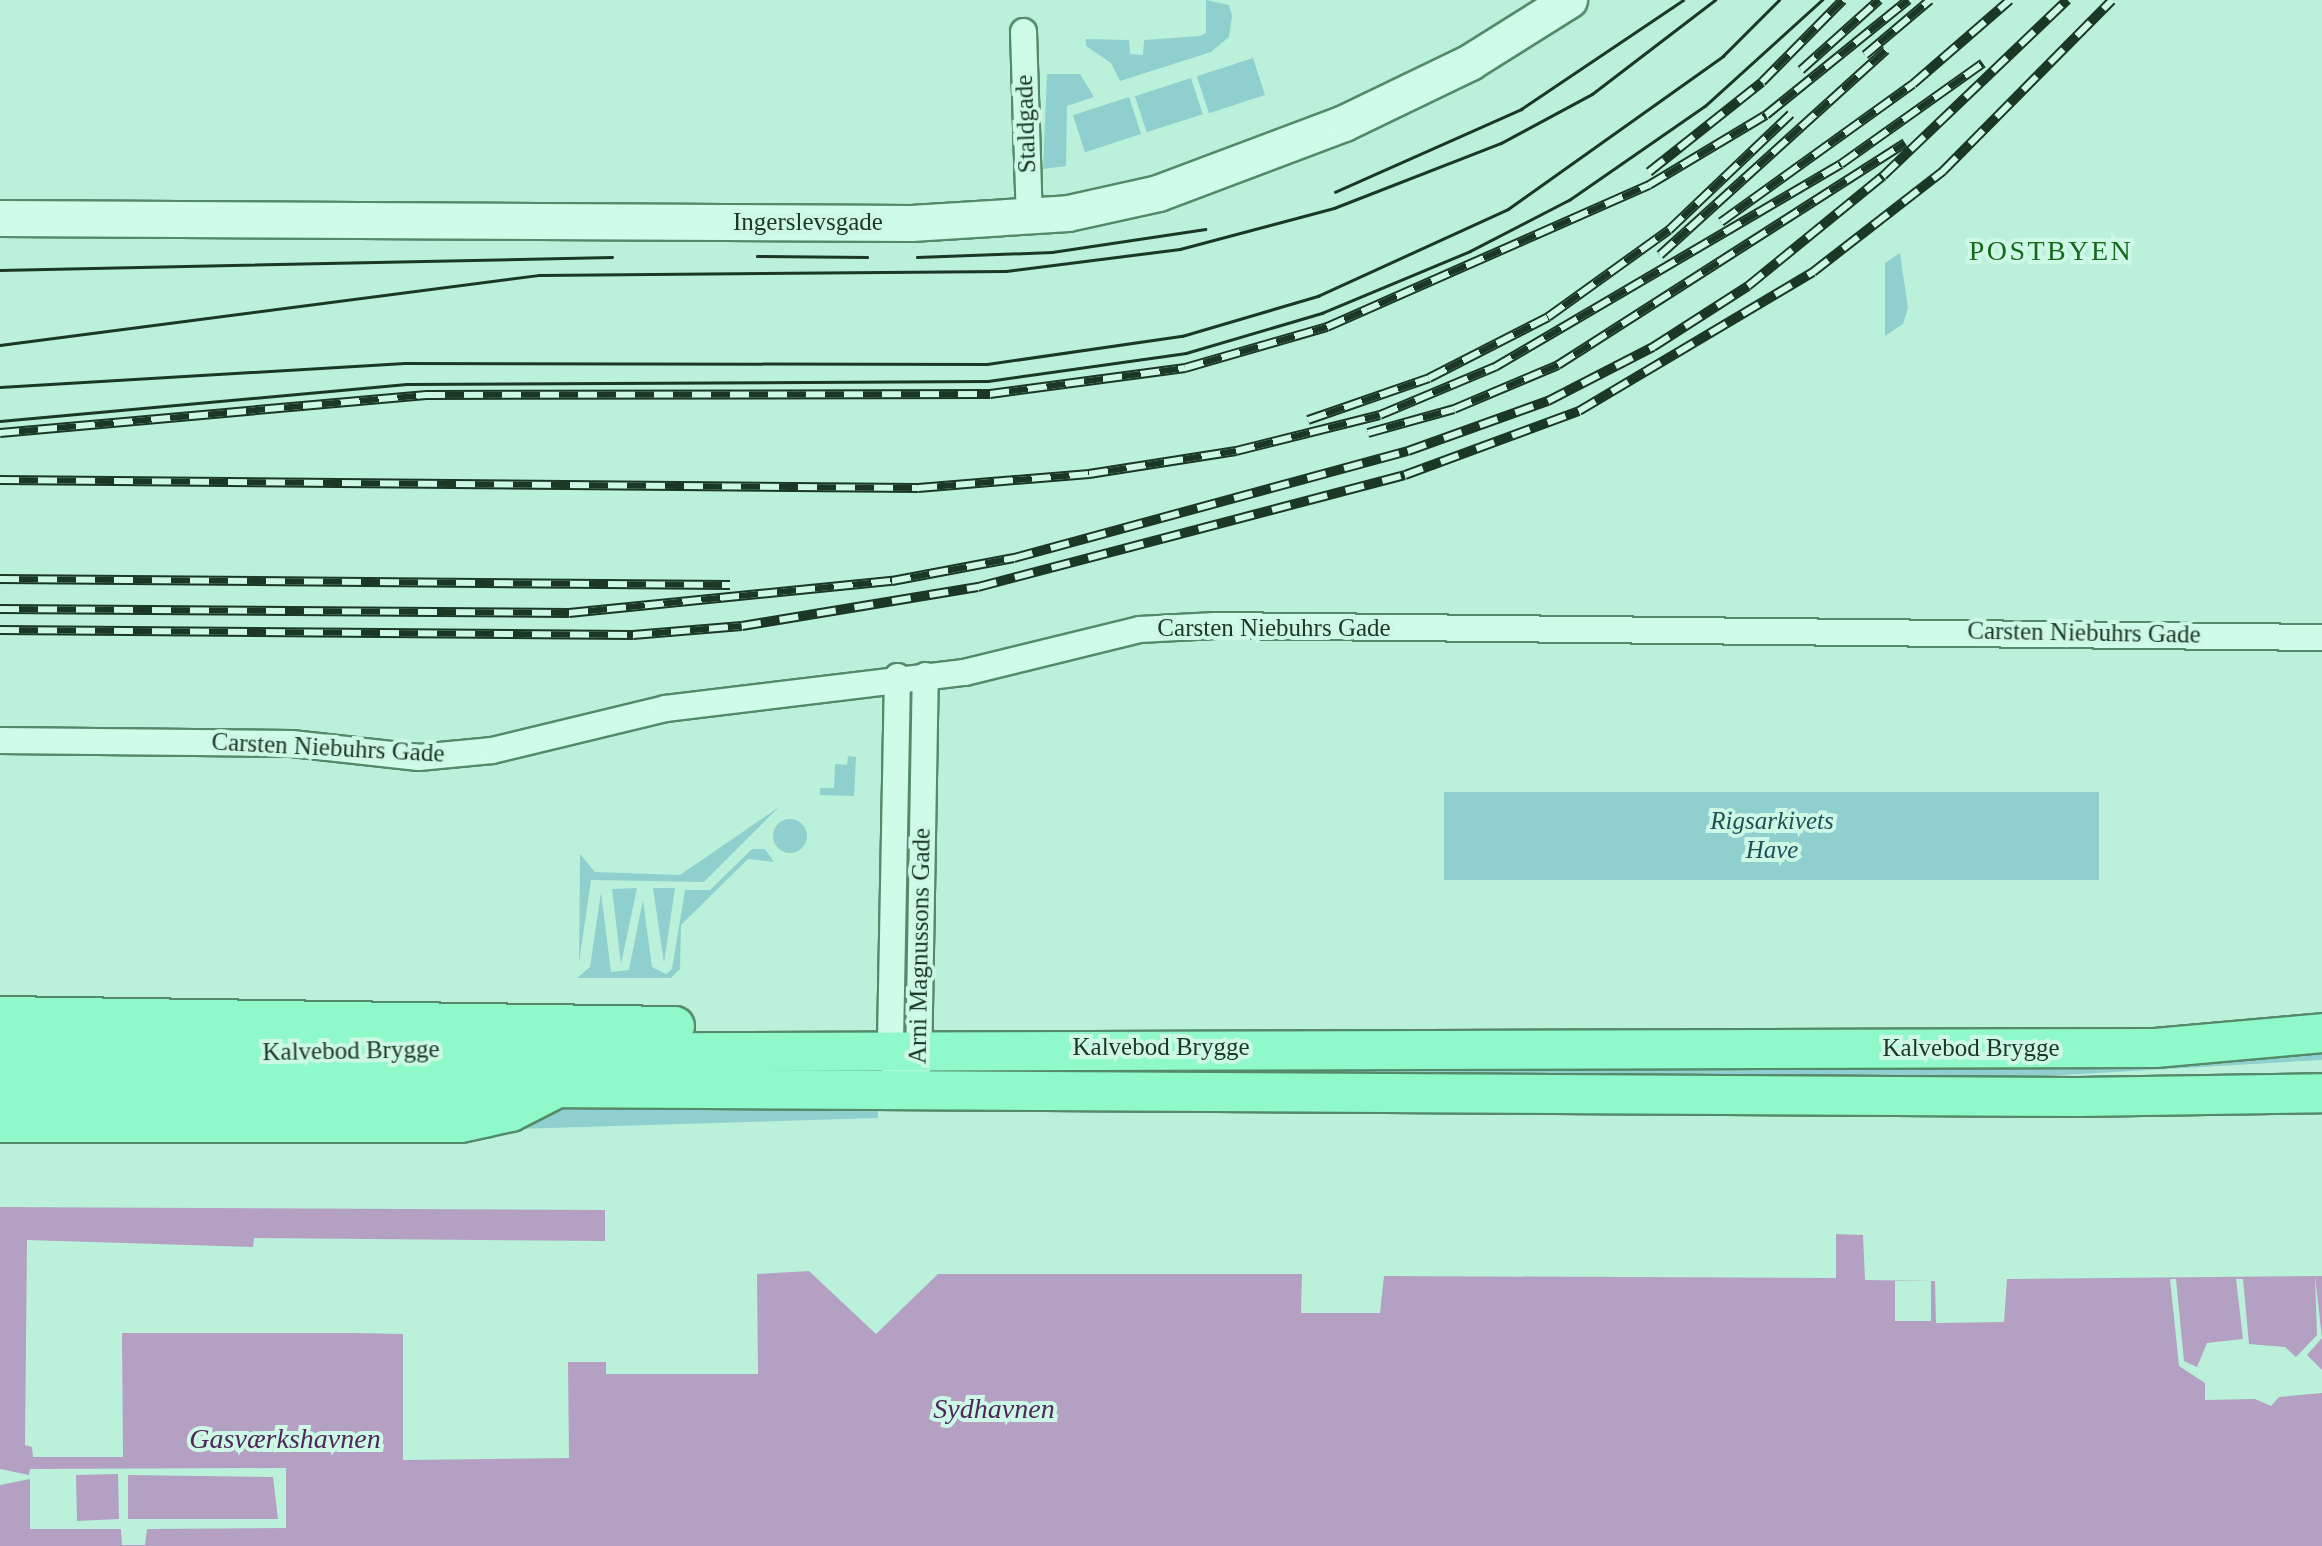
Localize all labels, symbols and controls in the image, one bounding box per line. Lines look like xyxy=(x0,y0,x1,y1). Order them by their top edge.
street label: Staldgade xyxy=(1009,74,1043,174)
street label: Ingerslevsgade xyxy=(733,207,883,237)
district label: POSTBYEN xyxy=(1969,234,2133,268)
street label: Carsten Niebuhrs Gade xyxy=(1157,613,1391,643)
street label: Carsten Niebuhrs Gade xyxy=(1967,616,2201,650)
street label: Carsten Niebuhrs Gade xyxy=(211,727,445,769)
park label: Rigsarkivets Have xyxy=(1710,807,1834,866)
street label: Arni Magnussons Gade xyxy=(903,828,937,1064)
street label: Kalvebod Brygge xyxy=(1072,1032,1250,1062)
street label: Kalvebod Brygge xyxy=(1882,1033,2060,1063)
street label: Kalvebod Brygge xyxy=(262,1034,440,1068)
water label: Sydhavnen xyxy=(933,1392,1055,1426)
water label: Gasværkshavnen xyxy=(189,1422,381,1456)

